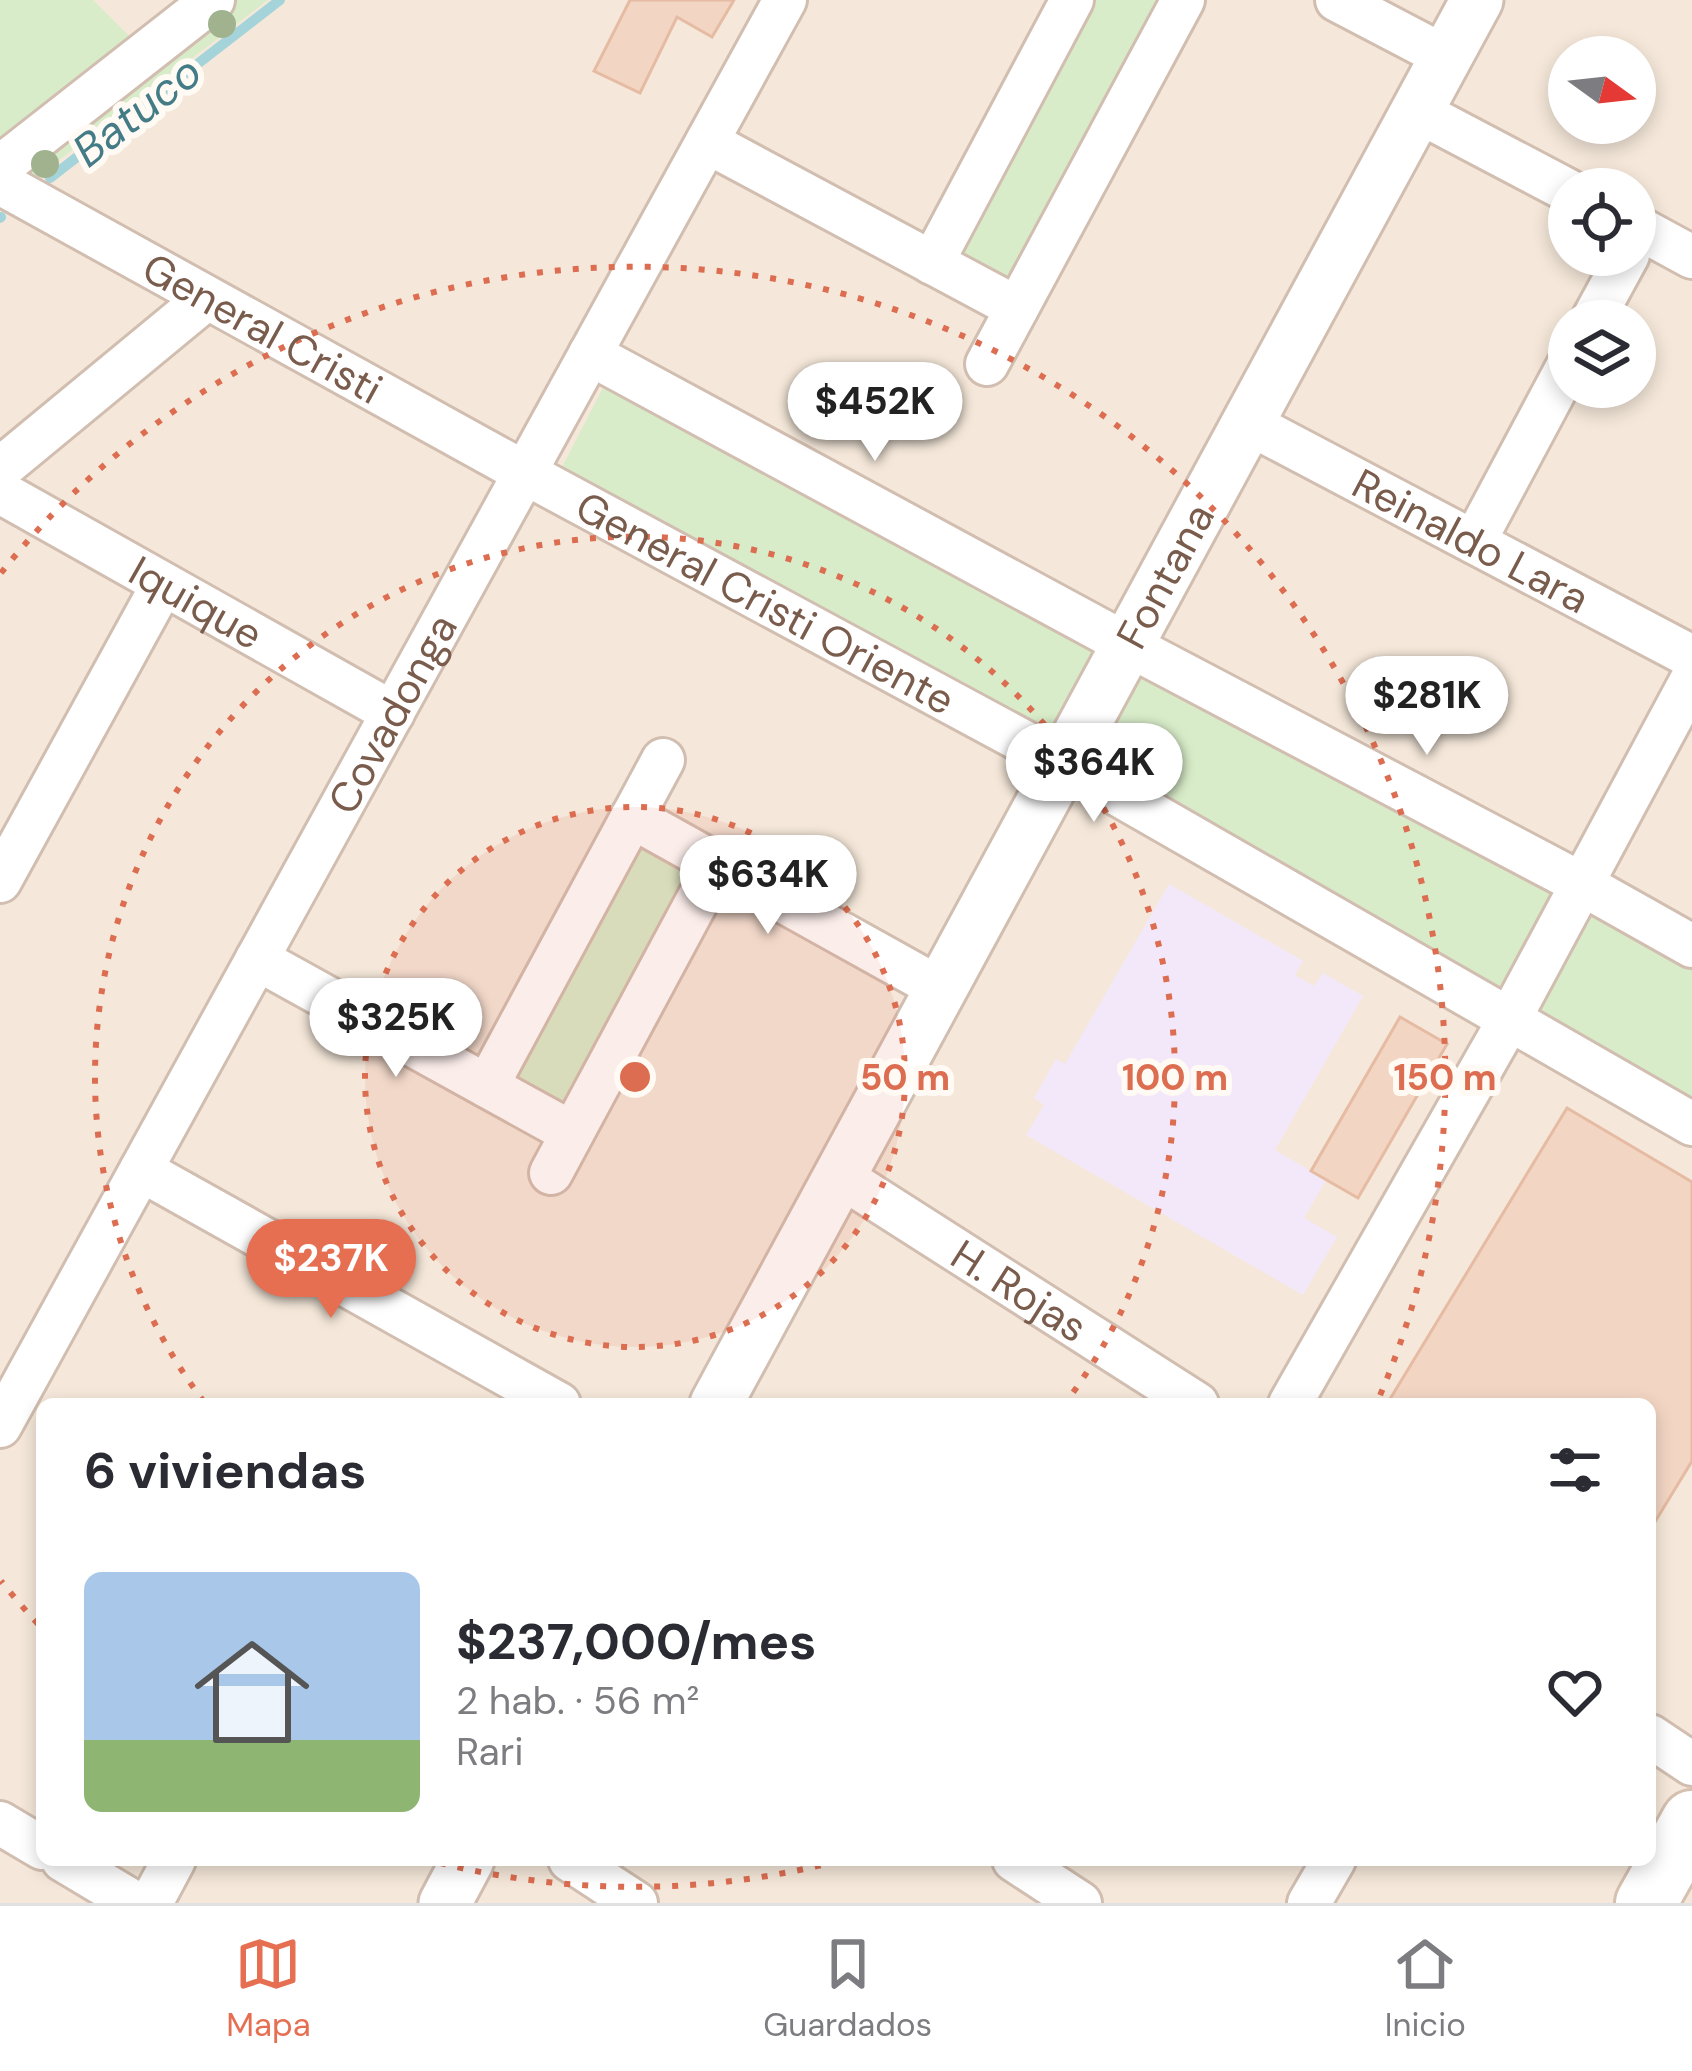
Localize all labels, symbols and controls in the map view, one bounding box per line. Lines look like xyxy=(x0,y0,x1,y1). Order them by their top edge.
north arrow xyxy=(1548,36,1656,144)
map controls xyxy=(1548,36,1656,408)
water label: Batuco xyxy=(61,42,213,180)
button: locate xyxy=(1548,168,1656,276)
street label: General Cristi xyxy=(133,240,392,416)
button: layers xyxy=(1548,300,1656,408)
pin: $452K xyxy=(791,362,959,464)
text: $452K xyxy=(815,375,935,426)
street label: Reinaldo Lara xyxy=(1343,456,1599,625)
street label: General Cristi Oriente xyxy=(567,478,964,727)
street label: Fontana xyxy=(1103,494,1226,658)
street label: Iquique xyxy=(120,543,273,662)
street label: Covadonga xyxy=(315,604,469,823)
pin: $281K xyxy=(1343,656,1511,758)
text: $281K xyxy=(1372,669,1482,720)
pin: $364K xyxy=(1010,723,1178,825)
text: $364K xyxy=(1033,736,1155,787)
pin: $634K xyxy=(684,835,852,937)
text: $634K xyxy=(707,848,829,899)
pin: $325K xyxy=(312,978,480,1080)
text: $325K xyxy=(336,991,456,1042)
text: 50 m xyxy=(860,1054,950,1101)
text: 100 m xyxy=(1122,1054,1228,1101)
text: 150 m xyxy=(1393,1054,1497,1101)
centre of rings xyxy=(614,1056,656,1098)
pin: $237K xyxy=(247,1219,415,1321)
street label: H. Rojas xyxy=(941,1227,1098,1354)
text: $237K xyxy=(273,1232,389,1283)
text: 6 viviendas xyxy=(84,1437,367,1504)
icon: filters xyxy=(1542,1437,1608,1503)
text: $237,000/mes xyxy=(456,1608,816,1675)
icon: home xyxy=(180,1620,324,1764)
icon: heart xyxy=(1542,1659,1608,1725)
text: 2 hab. · 56 m² xyxy=(456,1675,699,1726)
text: Rari xyxy=(456,1726,524,1777)
tab: Mapa xyxy=(226,1931,311,2046)
tab: Guardados xyxy=(763,1931,932,2046)
tab: Inicio xyxy=(1385,1931,1466,2046)

